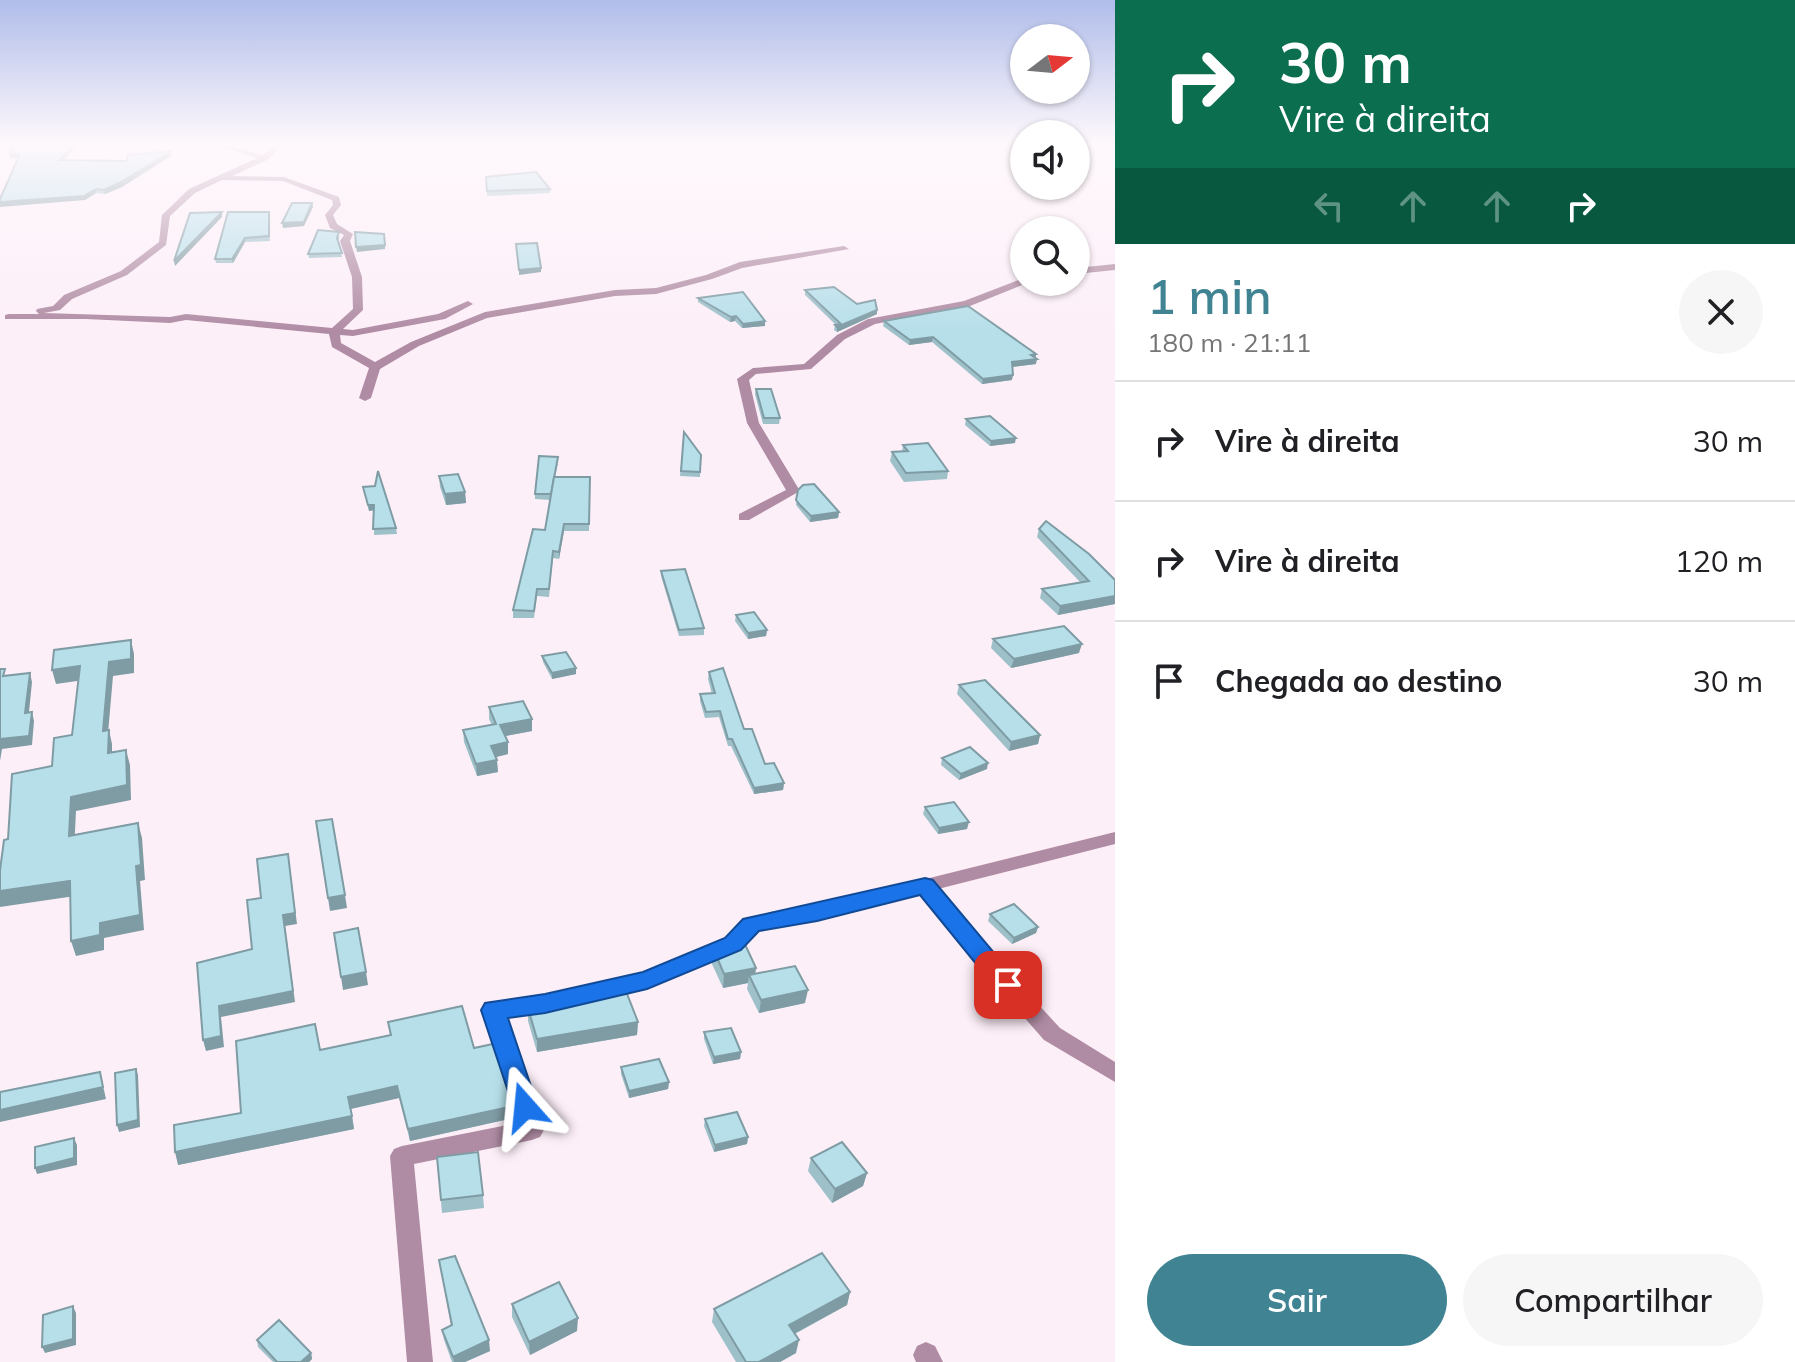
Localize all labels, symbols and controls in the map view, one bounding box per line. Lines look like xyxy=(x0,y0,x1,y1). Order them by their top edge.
north arrow xyxy=(1010,24,1090,104)
map controls xyxy=(1010,24,1090,296)
text: 30 m xyxy=(1279,27,1412,97)
icon: right xyxy=(1147,32,1251,136)
text: Vire à direita xyxy=(1279,96,1491,141)
button: sound xyxy=(1010,120,1090,200)
icon: left xyxy=(1307,184,1351,228)
icon: ahead xyxy=(1391,184,1435,228)
icon: ahead xyxy=(1475,184,1519,228)
icon: right xyxy=(1559,184,1603,228)
button: search xyxy=(1010,216,1090,296)
text: 1 min xyxy=(1147,266,1272,326)
button: close xyxy=(1679,270,1763,354)
text: 180 m · 21:11 xyxy=(1147,326,1311,359)
icon: right xyxy=(1147,419,1191,463)
text: Vire à direita xyxy=(1215,422,1400,460)
text: 30 m xyxy=(1693,422,1763,460)
icon: right xyxy=(1147,539,1191,583)
text: Vire à direita xyxy=(1215,542,1400,580)
text: 120 m xyxy=(1675,542,1763,580)
icon: arrive xyxy=(1147,659,1191,703)
text: Chegada ao destino xyxy=(1215,662,1502,700)
text: 30 m xyxy=(1693,662,1763,700)
pin xyxy=(974,951,1042,1019)
icon: arrive xyxy=(986,963,1030,1007)
position arrow xyxy=(483,1065,567,1149)
button: Sair xyxy=(1147,1254,1447,1346)
button: Compartilhar xyxy=(1463,1254,1763,1346)

